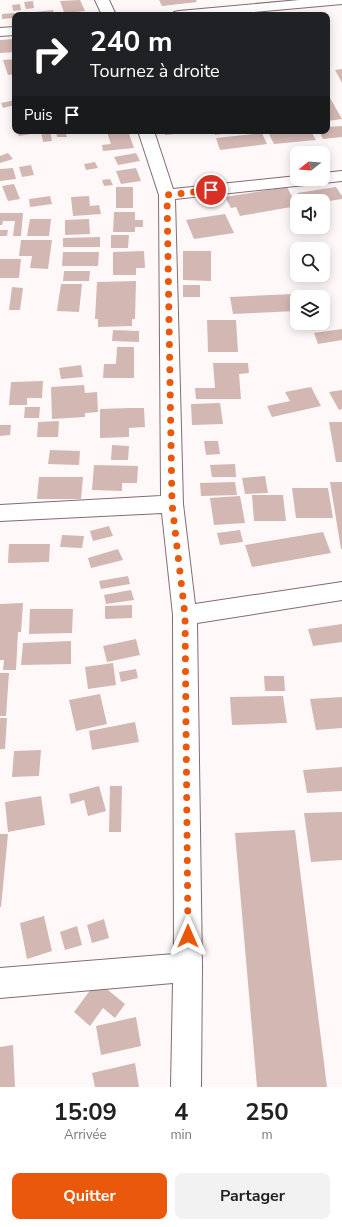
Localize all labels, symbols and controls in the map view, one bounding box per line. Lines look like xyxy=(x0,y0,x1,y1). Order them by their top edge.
text: 240 m xyxy=(90,23,173,61)
icon: right xyxy=(24,28,76,80)
text: Tournez à droite xyxy=(90,59,220,83)
icon: arrive xyxy=(61,104,83,126)
text: Puis xyxy=(24,105,53,125)
north arrow xyxy=(290,146,330,186)
map controls xyxy=(290,146,330,330)
pin xyxy=(194,173,228,207)
icon: arrive xyxy=(200,179,222,201)
button: sound xyxy=(290,194,330,234)
button: search xyxy=(290,242,330,282)
button: layers xyxy=(290,290,330,330)
position arrow xyxy=(167,915,209,957)
text: 15:09 xyxy=(53,1096,117,1128)
text: 4 xyxy=(174,1096,188,1128)
text: 250 xyxy=(245,1096,289,1128)
text: Arrivée xyxy=(64,1126,106,1144)
text: min xyxy=(170,1126,192,1144)
text: m xyxy=(261,1126,273,1144)
button: Quitter xyxy=(12,1173,167,1219)
button: Partager xyxy=(175,1173,330,1219)

